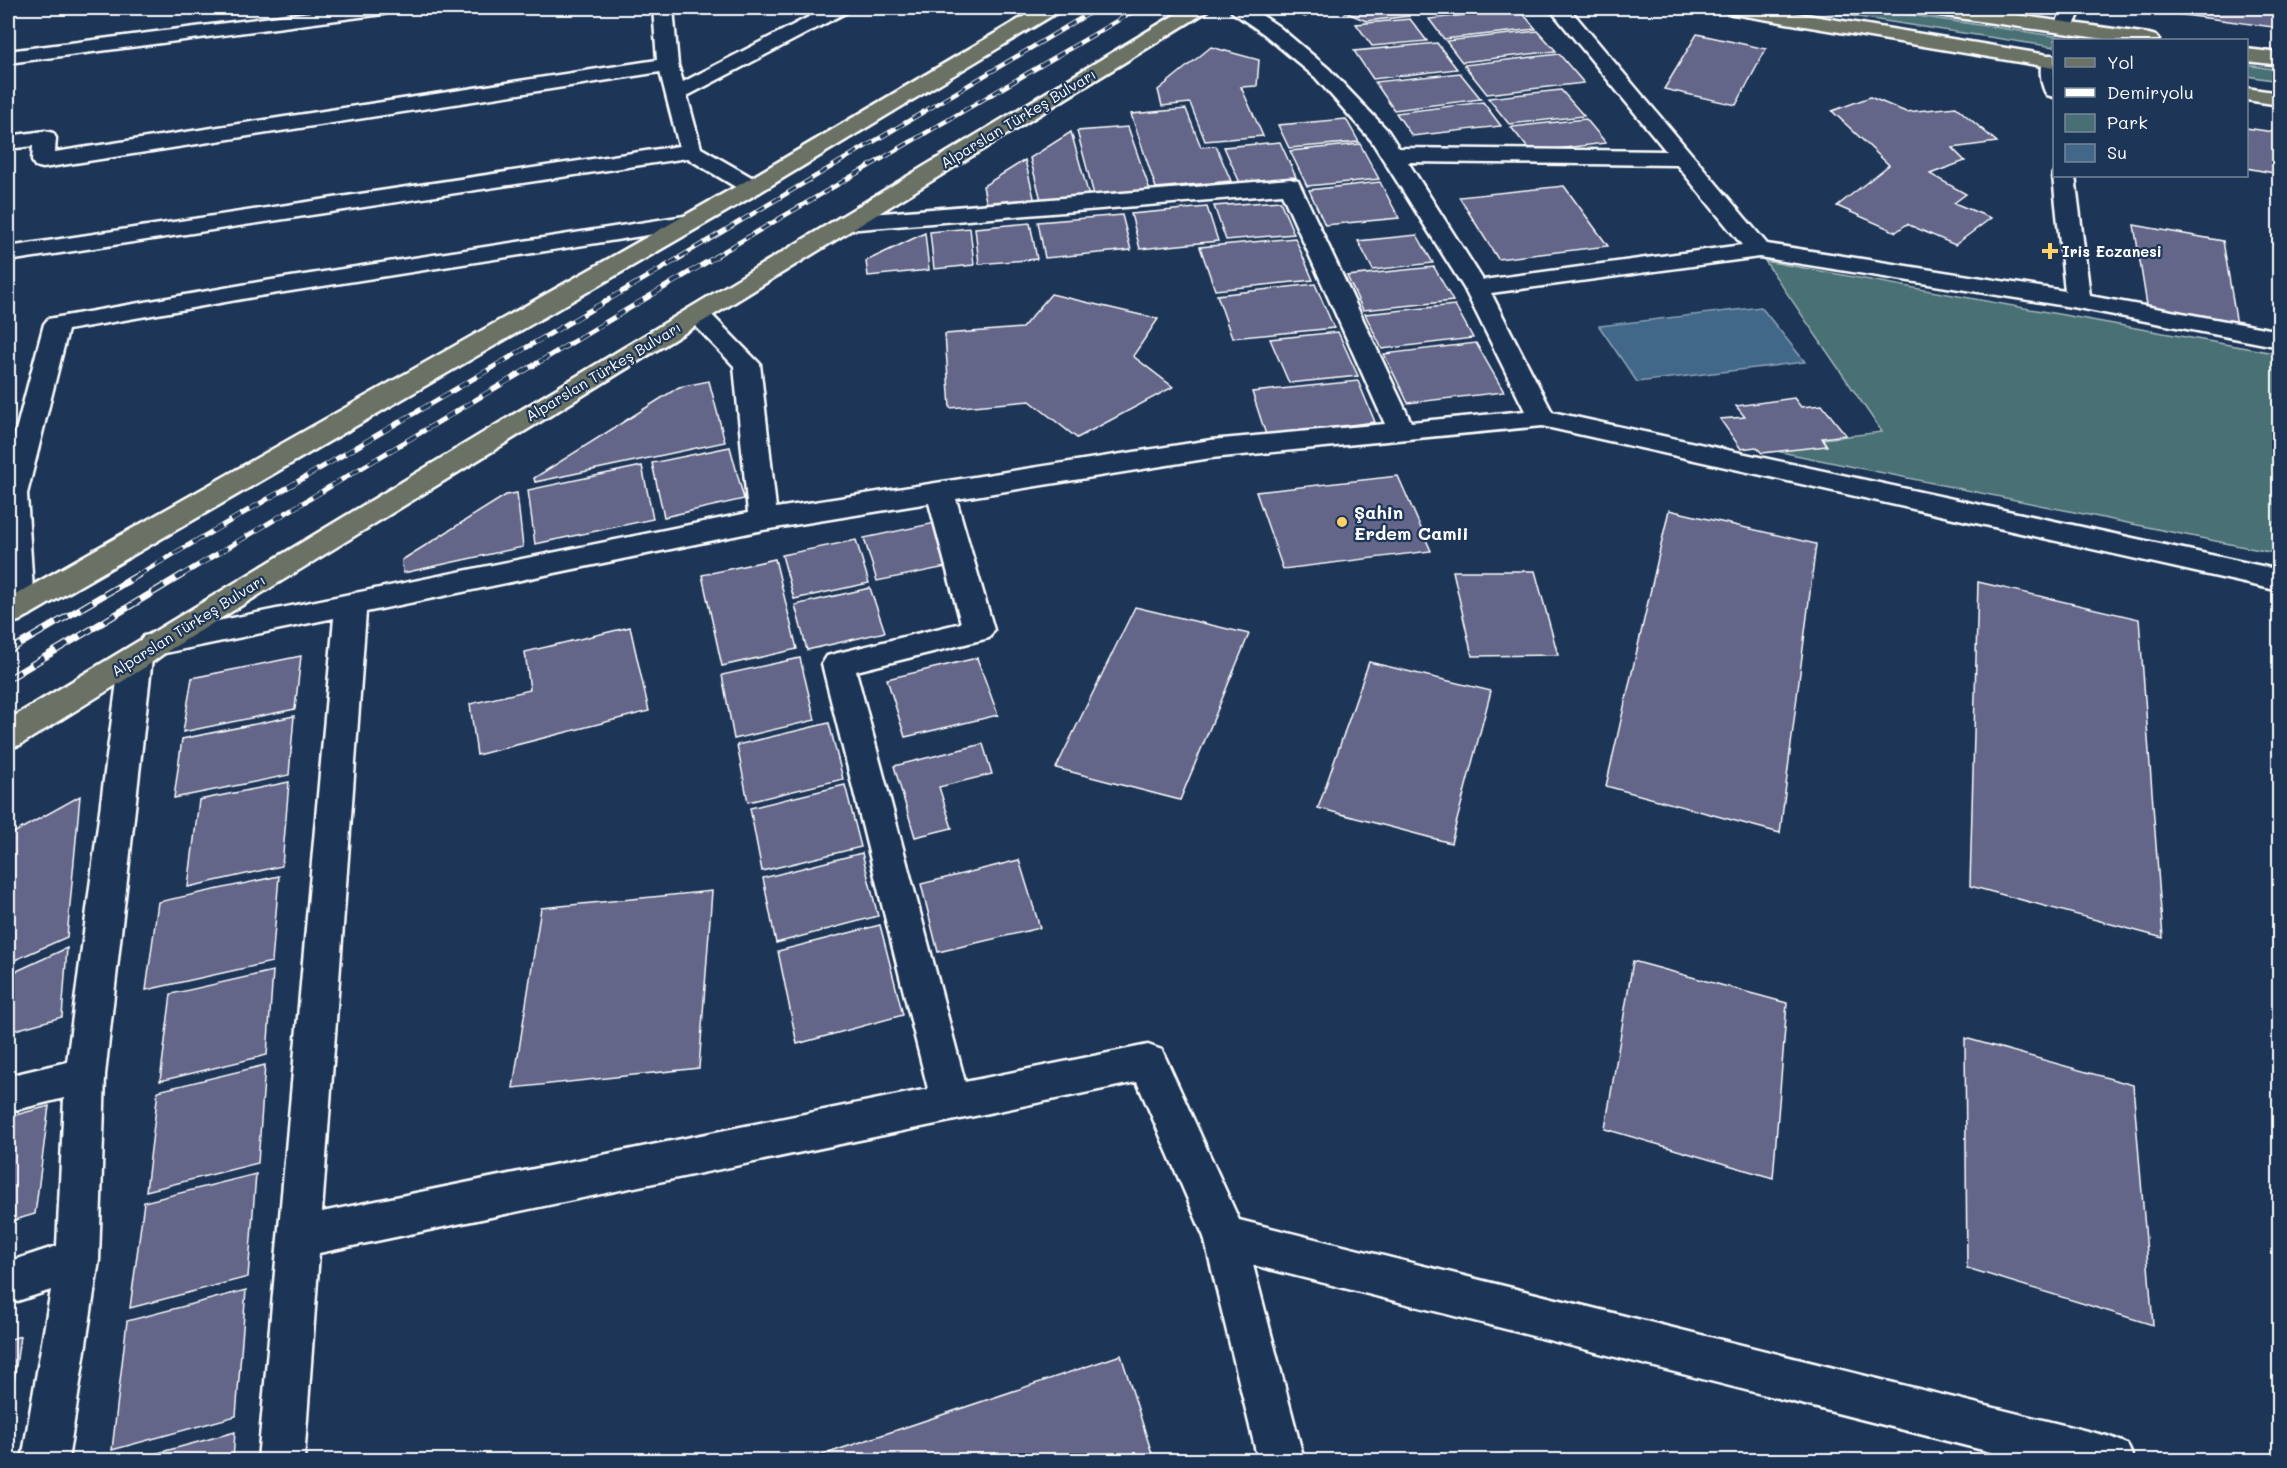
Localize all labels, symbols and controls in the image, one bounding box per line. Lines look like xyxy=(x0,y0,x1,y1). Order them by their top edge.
legend xyxy=(2053,39,2248,177)
text: Yol xyxy=(2107,50,2134,74)
street label: Alparslan Türkeş Bulvarı xyxy=(937,64,1099,172)
text: Demiryolu xyxy=(2107,80,2194,104)
text: Park xyxy=(2107,110,2148,134)
text: Su xyxy=(2107,140,2127,164)
place label: Iris Eczanesi xyxy=(2062,241,2162,261)
marker: Iris Eczanesi xyxy=(2043,244,2057,258)
street label: Alparslan Türkeş Bulvarı xyxy=(522,317,684,425)
place label: Şahin Erdem Camii xyxy=(1354,500,1469,545)
marker: Şahin Erdem Camii xyxy=(1335,515,1349,529)
street label: Alparslan Türkeş Bulvarı xyxy=(107,569,269,681)

